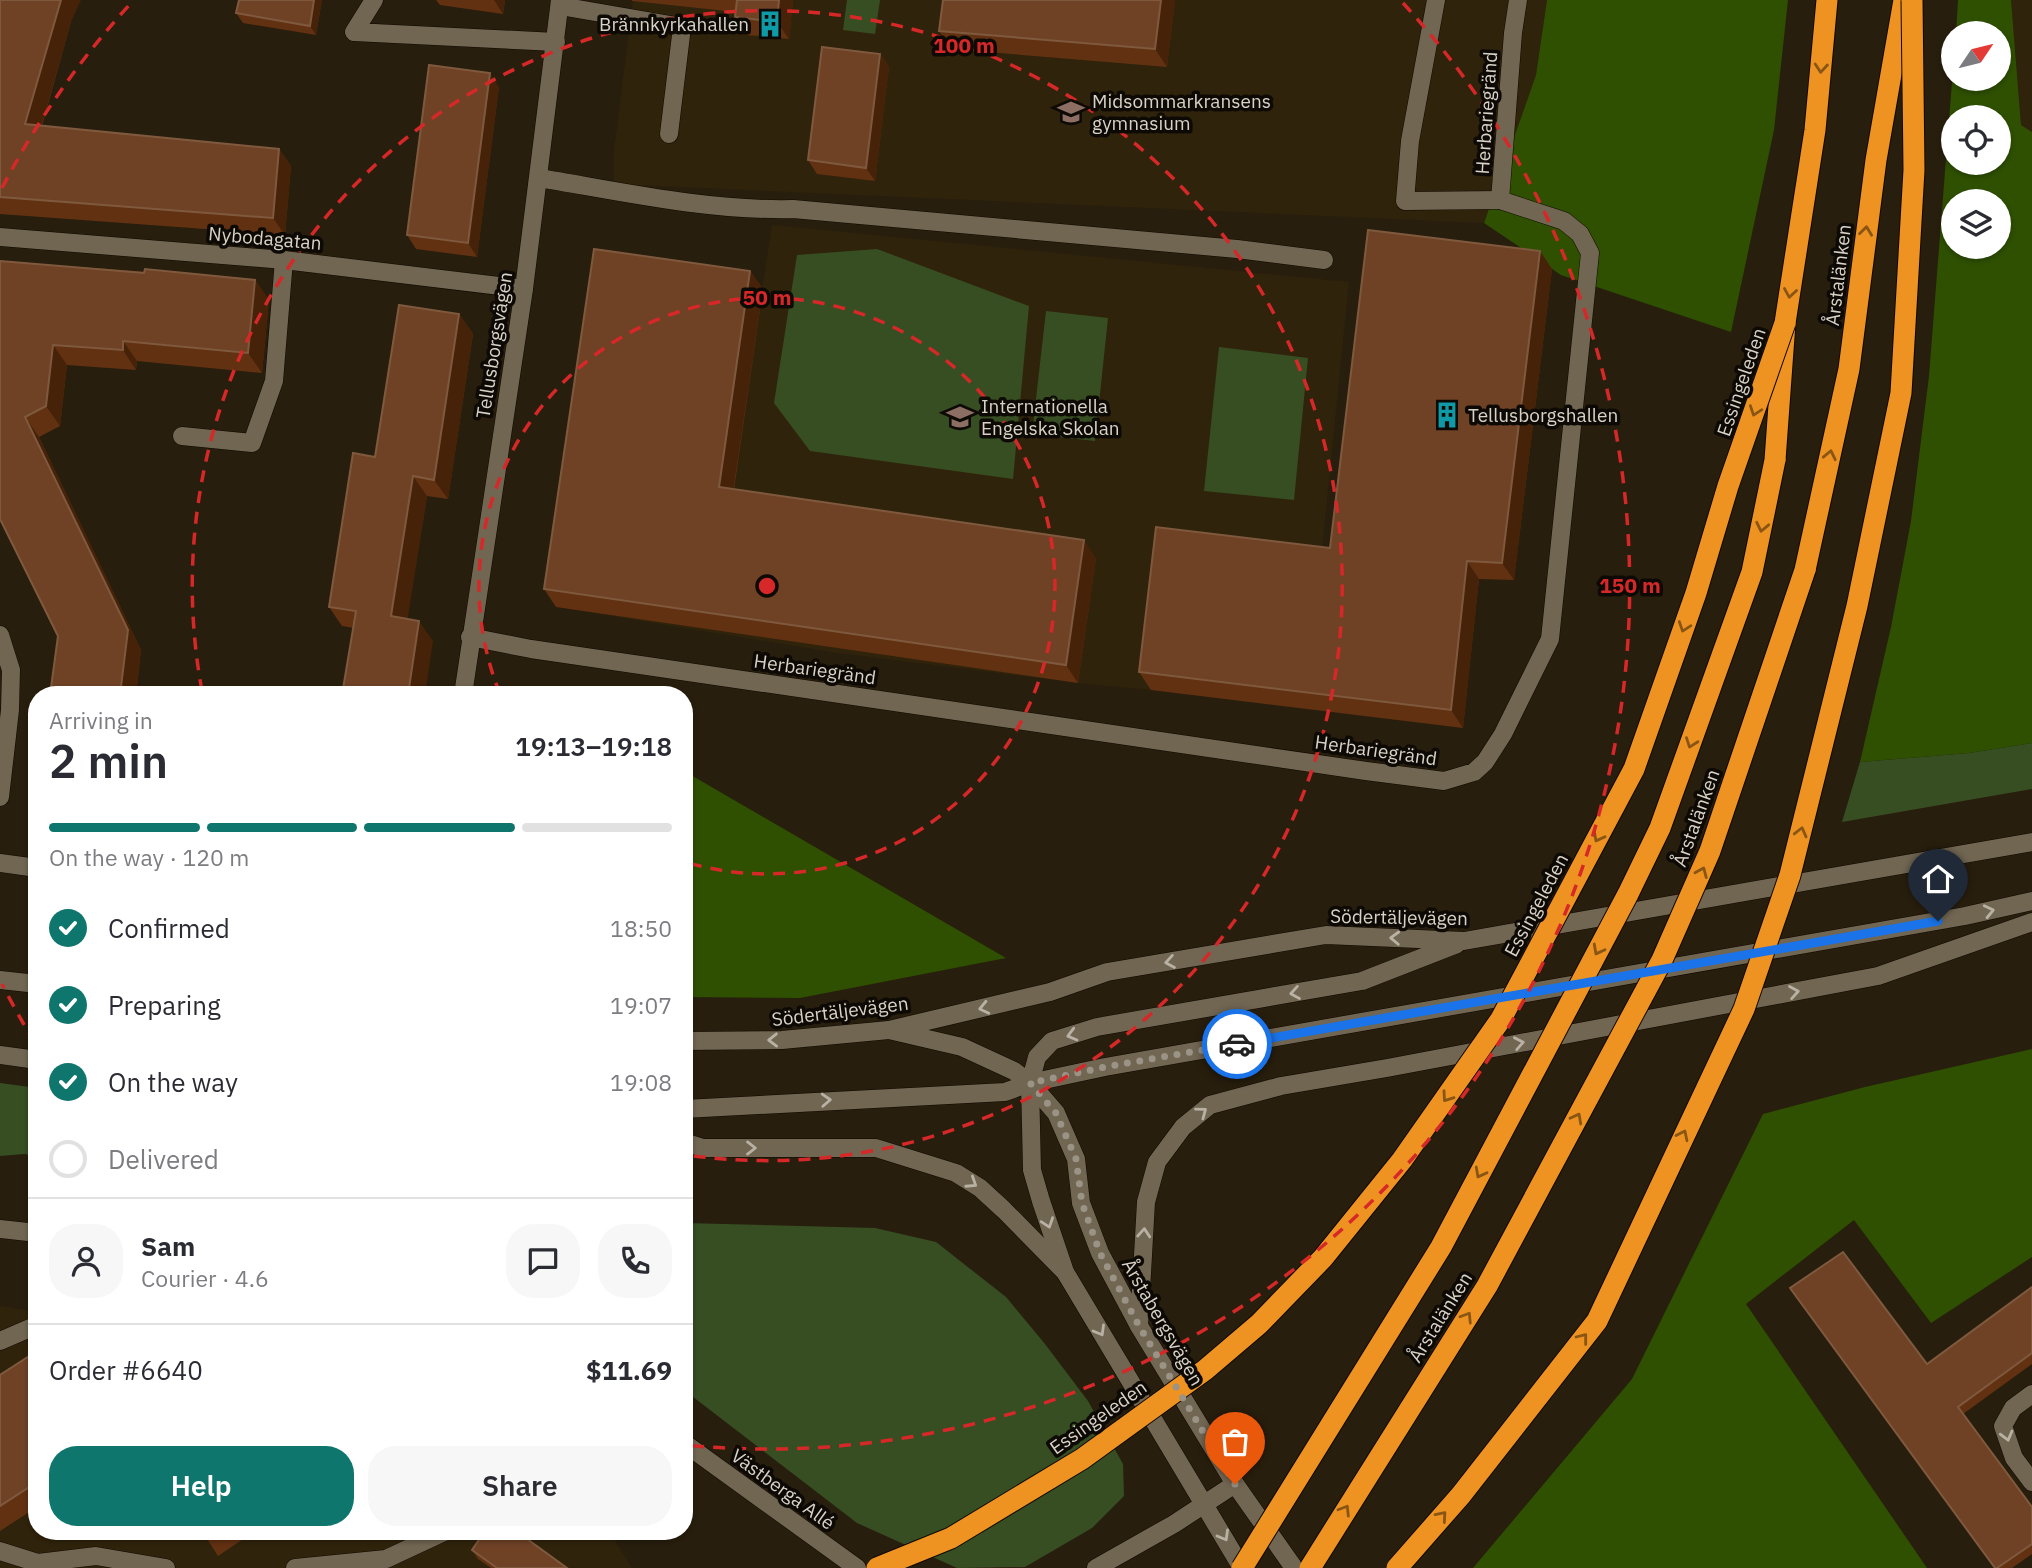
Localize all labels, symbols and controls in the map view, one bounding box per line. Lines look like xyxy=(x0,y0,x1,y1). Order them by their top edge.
building icon: Brännkyrkahallen xyxy=(755,9,785,39)
place label: Brännkyrkahallen xyxy=(599,12,749,36)
north arrow xyxy=(1941,21,2011,91)
map controls xyxy=(1941,21,2011,259)
text: 100 m xyxy=(933,31,995,59)
street label: Herbariegränd xyxy=(1470,51,1502,175)
one-way arrow xyxy=(1813,62,1828,74)
place label: Midsommarkransens gymnasium xyxy=(1092,89,1271,135)
school or university icon: Midsommarkransens gymnasium xyxy=(1056,97,1086,127)
button: locate xyxy=(1941,105,2011,175)
button: layers xyxy=(1941,189,2011,259)
street label: Nybodagatan xyxy=(207,221,323,255)
street label: Årstalänken xyxy=(1820,223,1856,327)
one-way arrow xyxy=(1859,225,1874,237)
street label: Tellusborgsvägen xyxy=(471,270,517,420)
text: 50 m xyxy=(743,283,791,311)
one-way arrow xyxy=(1783,287,1798,299)
street label: Essingeleden xyxy=(1711,325,1771,439)
place label: Internationella Engelska Skolan xyxy=(981,394,1120,440)
building icon: Tellusborgshallen xyxy=(1432,400,1462,430)
school or university icon: Internationella Engelska Skolan xyxy=(945,402,975,432)
place label: Tellusborgshallen xyxy=(1468,403,1618,427)
one-way arrow xyxy=(1749,404,1763,416)
one-way arrow xyxy=(1821,449,1836,461)
one-way arrow xyxy=(1755,521,1770,533)
text: 150 m xyxy=(1599,571,1661,599)
centre of rings xyxy=(755,574,779,598)
one-way arrow xyxy=(1678,620,1692,632)
street label: Herbariegränd xyxy=(752,649,878,689)
text: Arriving in xyxy=(49,705,153,735)
text: 19:13–19:18 xyxy=(515,729,672,763)
street label: Herbariegränd xyxy=(1313,730,1439,770)
text: 2 min xyxy=(49,731,168,791)
one-way arrow xyxy=(1685,736,1699,748)
street label: Årstalänken xyxy=(1667,766,1725,870)
one-way arrow xyxy=(1793,826,1807,838)
one-way arrow xyxy=(1593,830,1606,842)
text: On the way · 120 m xyxy=(49,842,249,872)
street label: Essingeleden xyxy=(1499,849,1573,961)
pin xyxy=(1908,849,1968,921)
icon: home xyxy=(1919,860,1957,898)
one-way arrow xyxy=(1693,866,1707,878)
street label: Södertäljevägen xyxy=(1330,904,1468,930)
one-way arrow xyxy=(1983,904,1995,919)
icon: check xyxy=(49,909,87,947)
text: Confirmed xyxy=(108,911,230,945)
text: 18:50 xyxy=(610,913,672,943)
one-way arrow xyxy=(1390,931,1401,946)
one-way arrow xyxy=(1593,943,1606,955)
one-way arrow xyxy=(1164,954,1176,969)
one-way arrow xyxy=(1289,985,1301,1000)
one-way arrow xyxy=(1788,985,1800,1000)
icon: check xyxy=(49,986,87,1024)
text: Preparing xyxy=(108,988,221,1022)
text: 19:07 xyxy=(610,990,672,1020)
street label: Södertäljevägen xyxy=(770,991,910,1031)
one-way arrow xyxy=(978,1000,990,1014)
courier xyxy=(1202,1009,1272,1079)
icon: car xyxy=(1218,1025,1256,1063)
one-way arrow xyxy=(1066,1027,1078,1041)
one-way arrow xyxy=(767,1032,777,1048)
one-way arrow xyxy=(1513,1036,1525,1051)
icon: check xyxy=(49,1063,87,1101)
text: On the way xyxy=(108,1065,238,1099)
text: 19:08 xyxy=(610,1067,672,1097)
one-way arrow xyxy=(1443,1089,1455,1102)
one-way arrow xyxy=(820,1093,831,1108)
one-way arrow xyxy=(1195,1107,1207,1120)
one-way arrow xyxy=(1569,1113,1582,1126)
one-way arrow xyxy=(1675,1129,1689,1142)
one-way arrow xyxy=(747,1140,757,1156)
text: Delivered xyxy=(108,1142,219,1176)
one-way arrow xyxy=(1475,1166,1489,1178)
one-way arrow xyxy=(964,1175,977,1188)
one-way arrow xyxy=(1040,1216,1054,1228)
button: person xyxy=(49,1224,123,1298)
button: chat xyxy=(506,1224,580,1298)
button: phone xyxy=(598,1224,672,1298)
one-way arrow xyxy=(1136,1227,1151,1238)
text: Sam xyxy=(141,1229,195,1263)
street label: Årstabergsvägen xyxy=(1117,1254,1209,1390)
text: Courier · 4.6 xyxy=(141,1263,269,1293)
street label: Årstalänken xyxy=(1403,1267,1477,1367)
one-way arrow xyxy=(1459,1312,1472,1325)
one-way arrow xyxy=(1092,1324,1105,1337)
one-way arrow xyxy=(1575,1334,1588,1346)
text: Order #6640 xyxy=(49,1353,203,1387)
text: $11.69 xyxy=(586,1353,672,1387)
street label: Essingeleden xyxy=(1045,1375,1151,1459)
pin xyxy=(1205,1412,1265,1484)
icon: bag xyxy=(1216,1423,1254,1461)
one-way arrow xyxy=(1999,1429,2013,1441)
street label: Västberga Allé xyxy=(726,1443,840,1535)
button: Help xyxy=(49,1446,354,1526)
button: Share xyxy=(368,1446,672,1526)
one-way arrow xyxy=(1337,1504,1350,1517)
one-way arrow xyxy=(1434,1512,1446,1525)
one-way arrow xyxy=(1216,1529,1229,1542)

